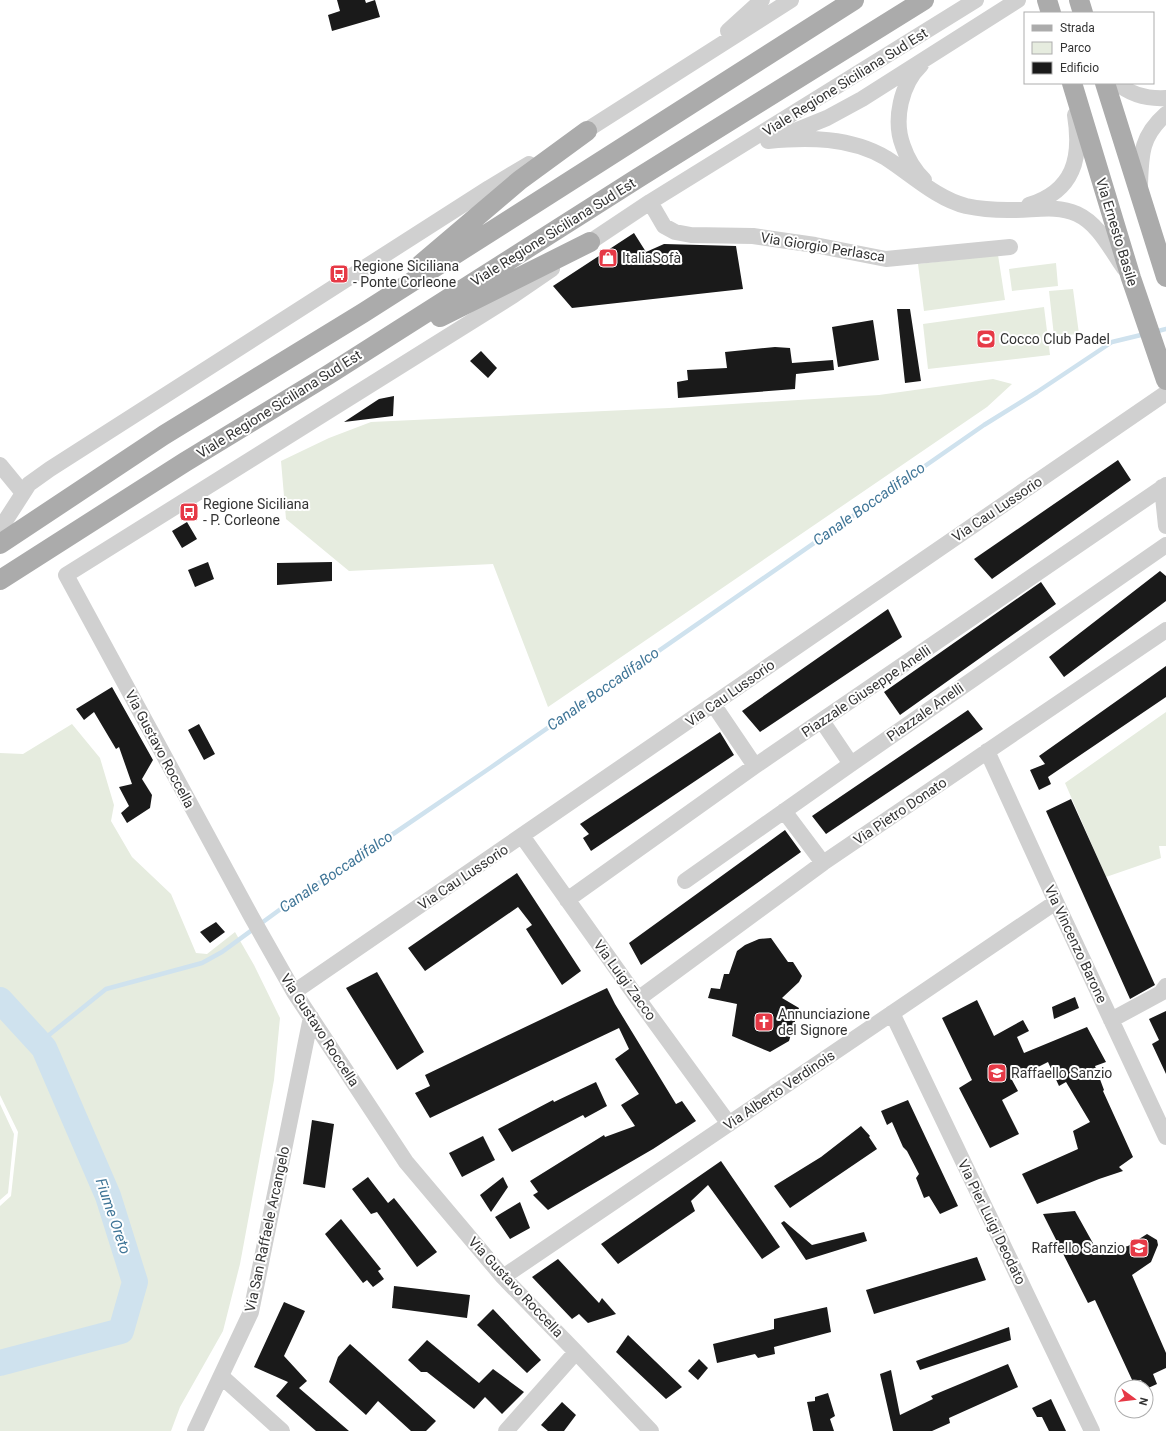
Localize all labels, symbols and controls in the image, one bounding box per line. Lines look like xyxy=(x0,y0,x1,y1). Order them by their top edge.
legend xyxy=(1024,12,1154,84)
text: Strada xyxy=(1060,21,1095,35)
street label: Viale Regione Siciliana Sud Est xyxy=(760,24,931,139)
text: Parco xyxy=(1060,41,1091,55)
text: Edificio xyxy=(1060,61,1099,75)
street label: Viale Regione Siciliana Sud Est xyxy=(468,174,639,289)
street label: Via Ernesto Basile xyxy=(1093,176,1141,288)
street label: Via Giorgio Perlasca xyxy=(760,229,886,265)
shop icon: ItaliaSofà xyxy=(597,247,619,269)
place label: ItaliaSofà xyxy=(622,250,681,266)
place label: Regione Siciliana - Ponte Corleone xyxy=(353,258,459,290)
bus stop icon: Regione Siciliana - Ponte Corleone xyxy=(328,263,350,285)
sports icon: Cocco Club Padel xyxy=(975,328,997,350)
place label: Cocco Club Padel xyxy=(1000,331,1110,347)
street label: Viale Regione Siciliana Sud Est xyxy=(194,346,365,461)
water label: Canale Boccadifalco xyxy=(809,458,929,550)
street label: Via Cau Lussorio xyxy=(949,473,1045,545)
place label: Regione Siciliana - P. Corleone xyxy=(203,496,309,528)
bus stop icon: Regione Siciliana - P. Corleone xyxy=(178,501,200,523)
street label: Piazzale Giuseppe Anelli xyxy=(798,642,934,740)
water label: Canale Boccadifalco xyxy=(543,643,663,735)
street label: Via Cau Lussorio xyxy=(682,656,778,730)
street label: Piazzale Anelli xyxy=(883,680,967,744)
street label: Via Gustavo Roccella xyxy=(122,687,198,811)
street label: Via Pietro Donato xyxy=(850,774,950,848)
water label: Canale Boccadifalco xyxy=(276,827,396,917)
street label: Via Cau Lussorio xyxy=(415,841,511,913)
street label: Via Vincenzo Barone xyxy=(1042,882,1110,1006)
street label: Via Luigi Zacco xyxy=(591,937,659,1023)
street label: Via Gustavo Roccella xyxy=(278,971,362,1089)
place label: Annunciazione del Signore xyxy=(778,1006,870,1038)
church icon: Annunciazione del Signore xyxy=(753,1011,775,1033)
street label: Via Alberto Verdinois xyxy=(720,1047,838,1133)
school or university icon: Raffaello Sanzio xyxy=(986,1062,1008,1084)
place label: Raffaello Sanzio xyxy=(1011,1065,1112,1081)
street label: Via San Raffaele Arcangelo xyxy=(242,1145,292,1313)
street label: Via Pier Luigi Deodato xyxy=(955,1157,1029,1287)
water label: Fiume Oreto xyxy=(92,1176,134,1256)
street label: Via Gustavo Roccella xyxy=(465,1234,567,1340)
school or university icon: Raffello Sanzio xyxy=(1128,1237,1150,1259)
place label: Raffello Sanzio xyxy=(1032,1240,1125,1256)
north arrow xyxy=(1114,1379,1154,1419)
text: N xyxy=(1136,1396,1150,1407)

